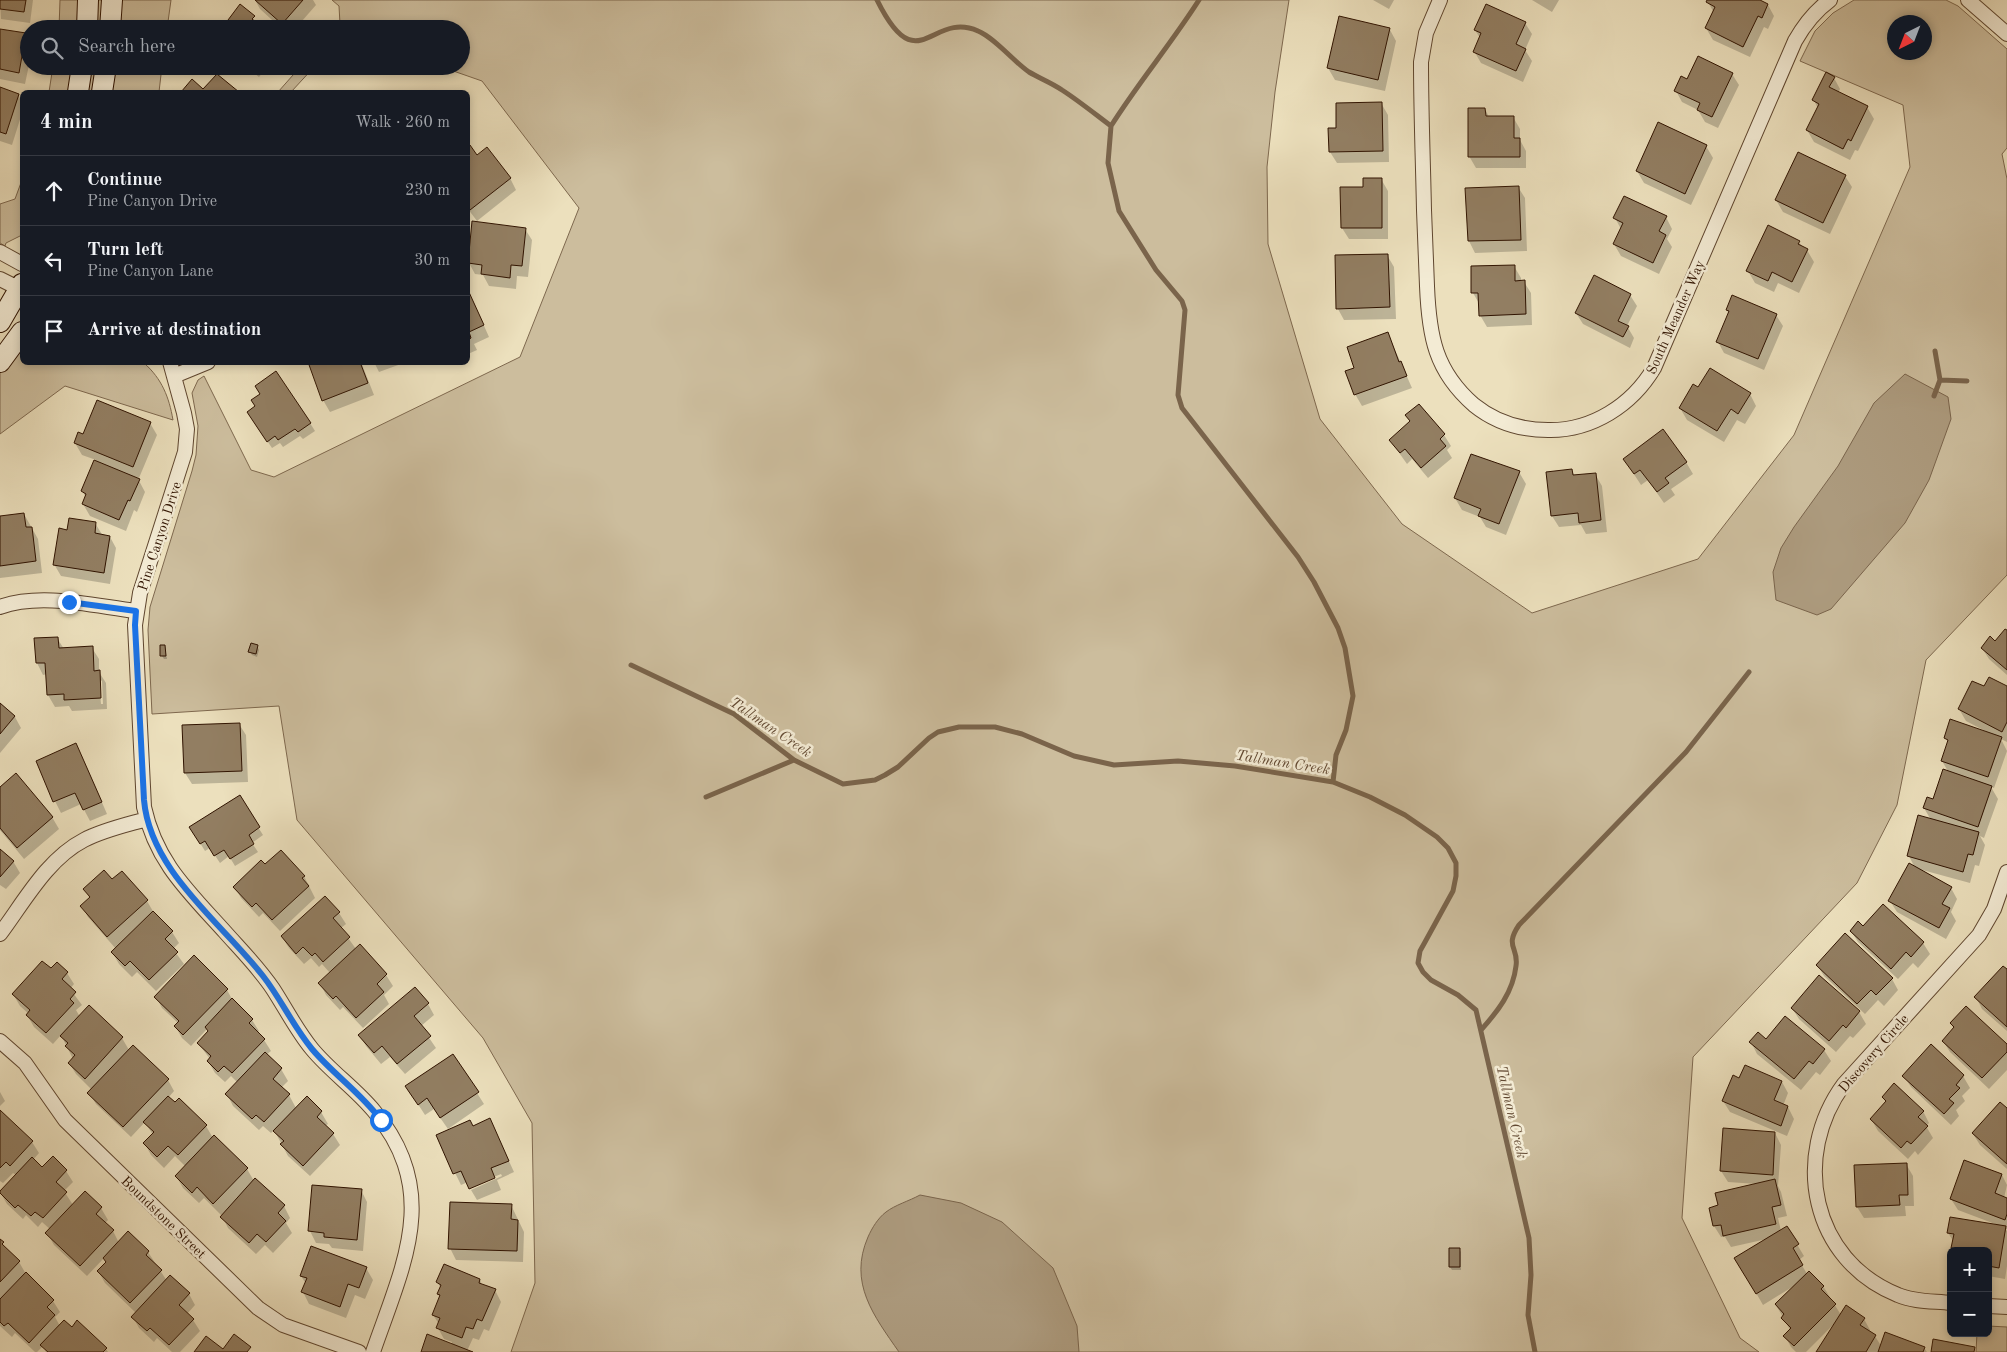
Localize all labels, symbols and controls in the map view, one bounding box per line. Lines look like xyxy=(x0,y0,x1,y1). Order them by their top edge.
north arrow xyxy=(1887,15,1932,60)
search box xyxy=(20,20,470,75)
icon: search xyxy=(38,34,66,62)
text: Search here xyxy=(78,38,175,57)
text: 4 min xyxy=(40,112,93,133)
text: Walk · 260 m xyxy=(355,115,450,131)
text: Continue xyxy=(87,171,162,190)
icon: ahead xyxy=(40,177,68,205)
text: 230 m xyxy=(405,183,450,199)
text: Pine Canyon Drive xyxy=(87,194,217,210)
text: Turn left xyxy=(87,241,164,260)
icon: left xyxy=(40,247,68,275)
text: 30 m xyxy=(414,253,450,269)
street label: South Meander Way xyxy=(1644,258,1708,377)
text: Pine Canyon Lane xyxy=(87,264,213,280)
icon: arrive xyxy=(40,317,68,345)
text: Arrive at destination xyxy=(87,321,261,340)
street label: Pine Canyon Drive xyxy=(136,480,184,593)
route end xyxy=(58,591,81,614)
water label: Tallman Creek xyxy=(727,695,814,761)
water label: Tallman Creek xyxy=(1235,749,1331,778)
street label: Discovery Circle xyxy=(1836,1012,1911,1096)
water label: Tallman Creek xyxy=(1493,1064,1529,1160)
route start xyxy=(370,1109,393,1132)
street label: Boundstone Street xyxy=(118,1174,208,1262)
map controls xyxy=(1947,1247,1992,1337)
button: + xyxy=(1947,1247,1992,1292)
button: − xyxy=(1947,1292,1992,1337)

